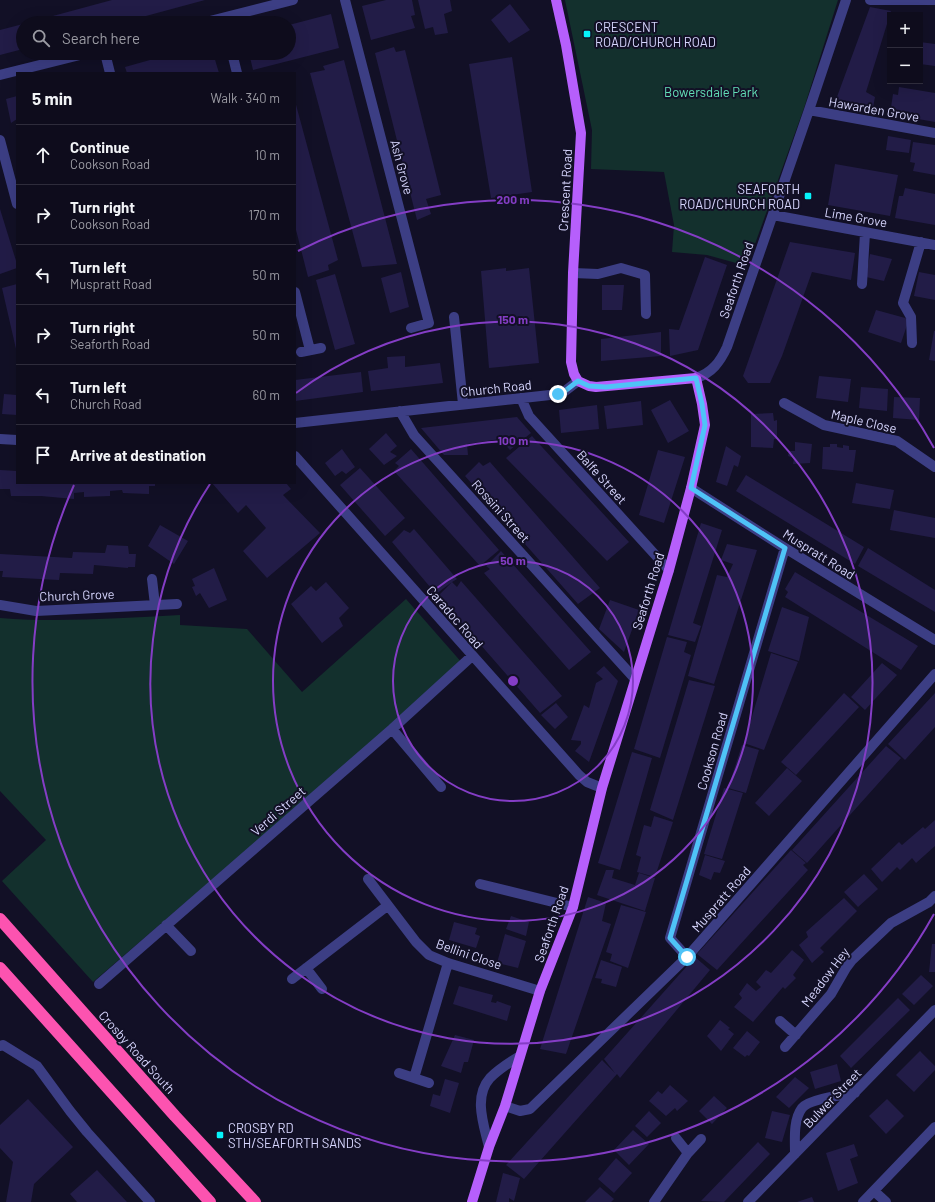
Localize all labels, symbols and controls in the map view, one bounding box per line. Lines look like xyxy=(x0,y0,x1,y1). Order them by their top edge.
map controls xyxy=(887,12,923,84)
button: + xyxy=(887,12,923,48)
search box xyxy=(16,16,296,60)
place label: CRESCENT ROAD/CHURCH ROAD xyxy=(595,19,716,50)
icon: search xyxy=(30,27,52,49)
text: Search here xyxy=(62,29,140,47)
marker: CRESCENT ROAD/CHURCH ROAD xyxy=(582,29,592,39)
button: − xyxy=(887,48,923,84)
park label: Bowersdale Park xyxy=(664,84,758,100)
text: 5 min xyxy=(32,88,72,108)
text: Walk · 340 m xyxy=(211,90,280,106)
street label: Hawarden Grove xyxy=(828,93,921,125)
text: Continue xyxy=(70,138,130,156)
street label: Ash Grove xyxy=(387,138,417,196)
icon: ahead xyxy=(32,144,54,166)
text: 10 m xyxy=(255,147,280,163)
street label: Crescent Road xyxy=(555,148,575,232)
text: Cookson Road xyxy=(70,156,150,172)
place label: SEAFORTH ROAD/CHURCH ROAD xyxy=(679,181,800,212)
marker: SEAFORTH ROAD/CHURCH ROAD xyxy=(803,191,813,201)
text: 200 m xyxy=(497,192,529,206)
text: Turn right xyxy=(70,198,135,216)
icon: right xyxy=(32,204,54,226)
street label: Lime Grove xyxy=(823,204,889,230)
text: 170 m xyxy=(249,207,280,223)
text: Cookson Road xyxy=(70,216,150,232)
street label: Seaforth Road xyxy=(715,240,757,320)
text: Turn left xyxy=(70,258,126,276)
icon: left xyxy=(32,264,54,286)
text: 50 m xyxy=(253,267,280,283)
text: Muspratt Road xyxy=(70,276,152,292)
text: 150 m xyxy=(498,312,528,326)
text: Turn right xyxy=(70,318,135,336)
icon: right xyxy=(32,324,54,346)
text: 50 m xyxy=(253,327,280,343)
text: Seaforth Road xyxy=(70,336,150,352)
street label: Church Road xyxy=(460,376,532,400)
text: Turn left xyxy=(70,378,126,396)
icon: left xyxy=(32,384,54,406)
route end xyxy=(549,385,567,403)
text: 60 m xyxy=(253,387,280,403)
text: Church Road xyxy=(70,396,142,412)
street label: Maple Close xyxy=(830,406,898,436)
text: 100 m xyxy=(498,433,528,447)
icon: arrive xyxy=(32,444,54,466)
text: Arrive at destination xyxy=(70,446,206,464)
street label: Balfe Street xyxy=(574,447,630,507)
street label: Rossini Street xyxy=(469,476,533,546)
street label: Muspratt Road xyxy=(780,526,858,582)
street label: Seaforth Road xyxy=(629,550,667,632)
text: 50 m xyxy=(500,553,526,567)
street label: Caradoc Road xyxy=(423,582,487,652)
street label: Church Grove xyxy=(39,586,115,604)
centre of rings xyxy=(506,674,520,688)
street label: Cookson Road xyxy=(693,710,731,792)
street label: Verdi Street xyxy=(247,783,309,839)
street label: Muspratt Road xyxy=(688,863,754,935)
street label: Seaforth Road xyxy=(530,884,572,964)
street label: Bellini Close xyxy=(434,935,504,973)
street label: Meadow Hey xyxy=(798,944,852,1010)
route start xyxy=(678,948,696,966)
street label: Crosby Road South xyxy=(96,1007,178,1097)
street label: Bulwer Street xyxy=(800,1065,864,1131)
place label: CROSBY RD STH/SEAFORTH SANDS xyxy=(228,1120,361,1151)
marker: CROSBY RD STH/SEAFORTH SANDS xyxy=(215,1130,225,1140)

